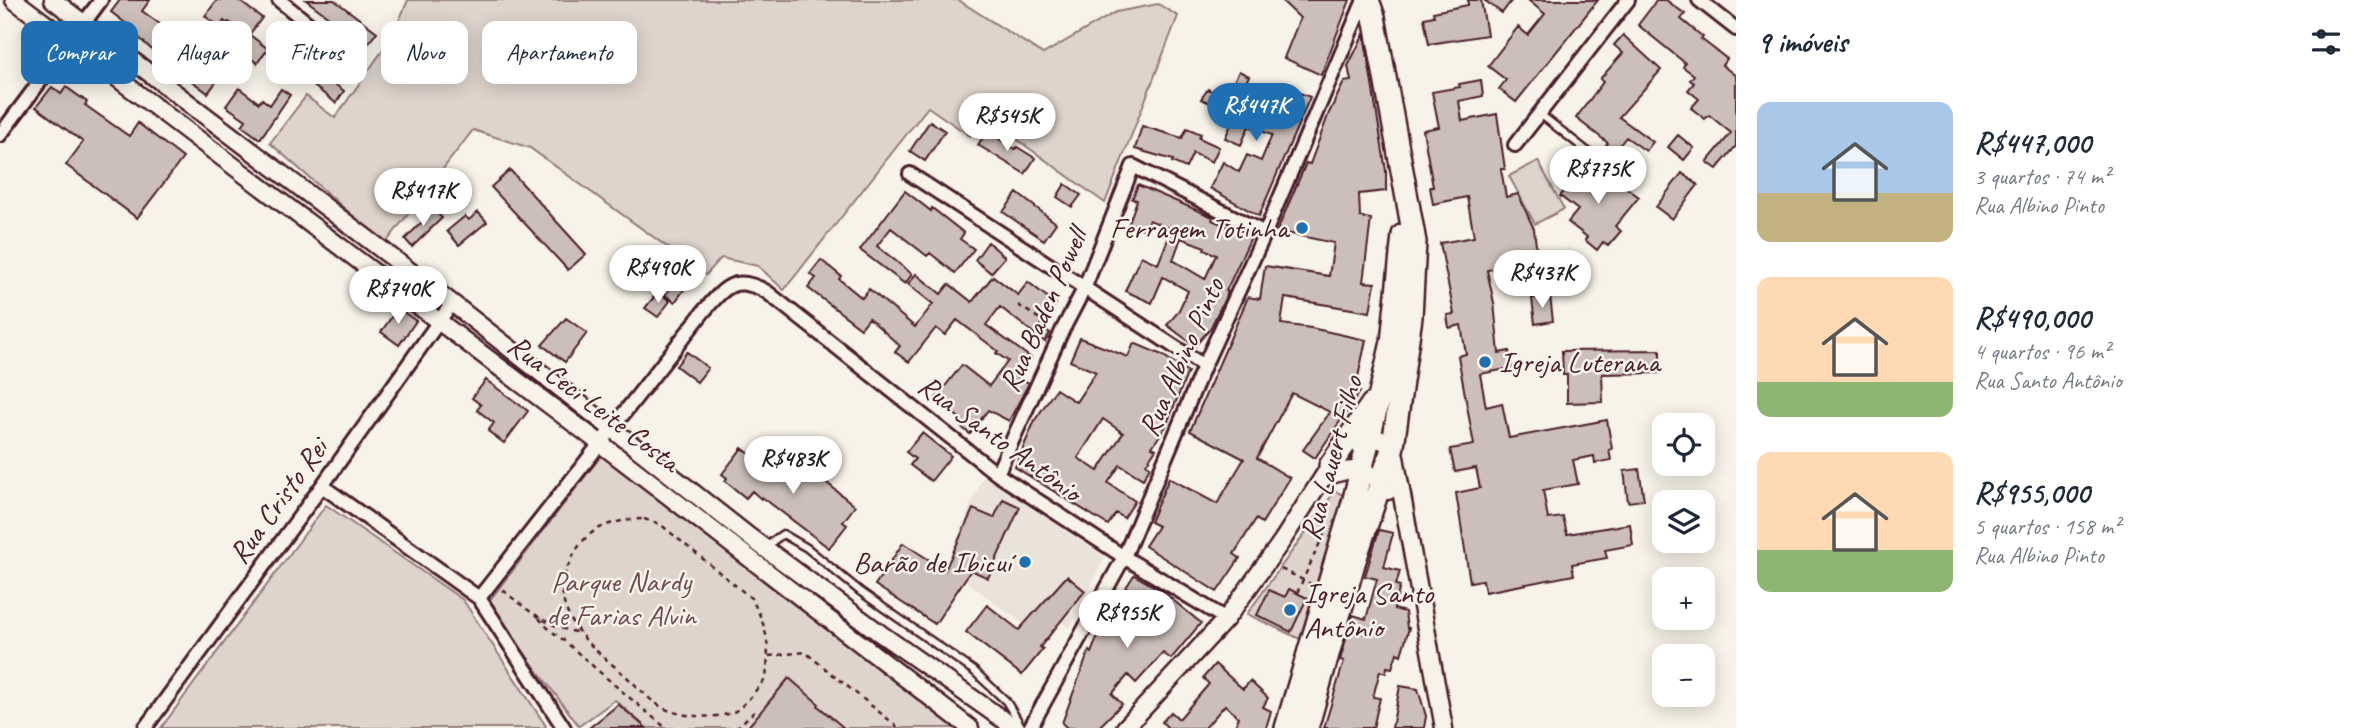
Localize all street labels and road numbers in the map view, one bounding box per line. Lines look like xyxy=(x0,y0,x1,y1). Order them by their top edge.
street label: Rua Baden Powell xyxy=(990,218,1098,398)
street label: Rua Albino Pinto xyxy=(1129,271,1233,442)
street label: Rua Ceci Leite Costa xyxy=(500,326,690,482)
street label: Rua Santo Antônio xyxy=(911,366,1092,512)
street label: Rua Lauert Filho xyxy=(1291,370,1371,544)
street label: Rua Cristo Rei xyxy=(220,428,338,571)

